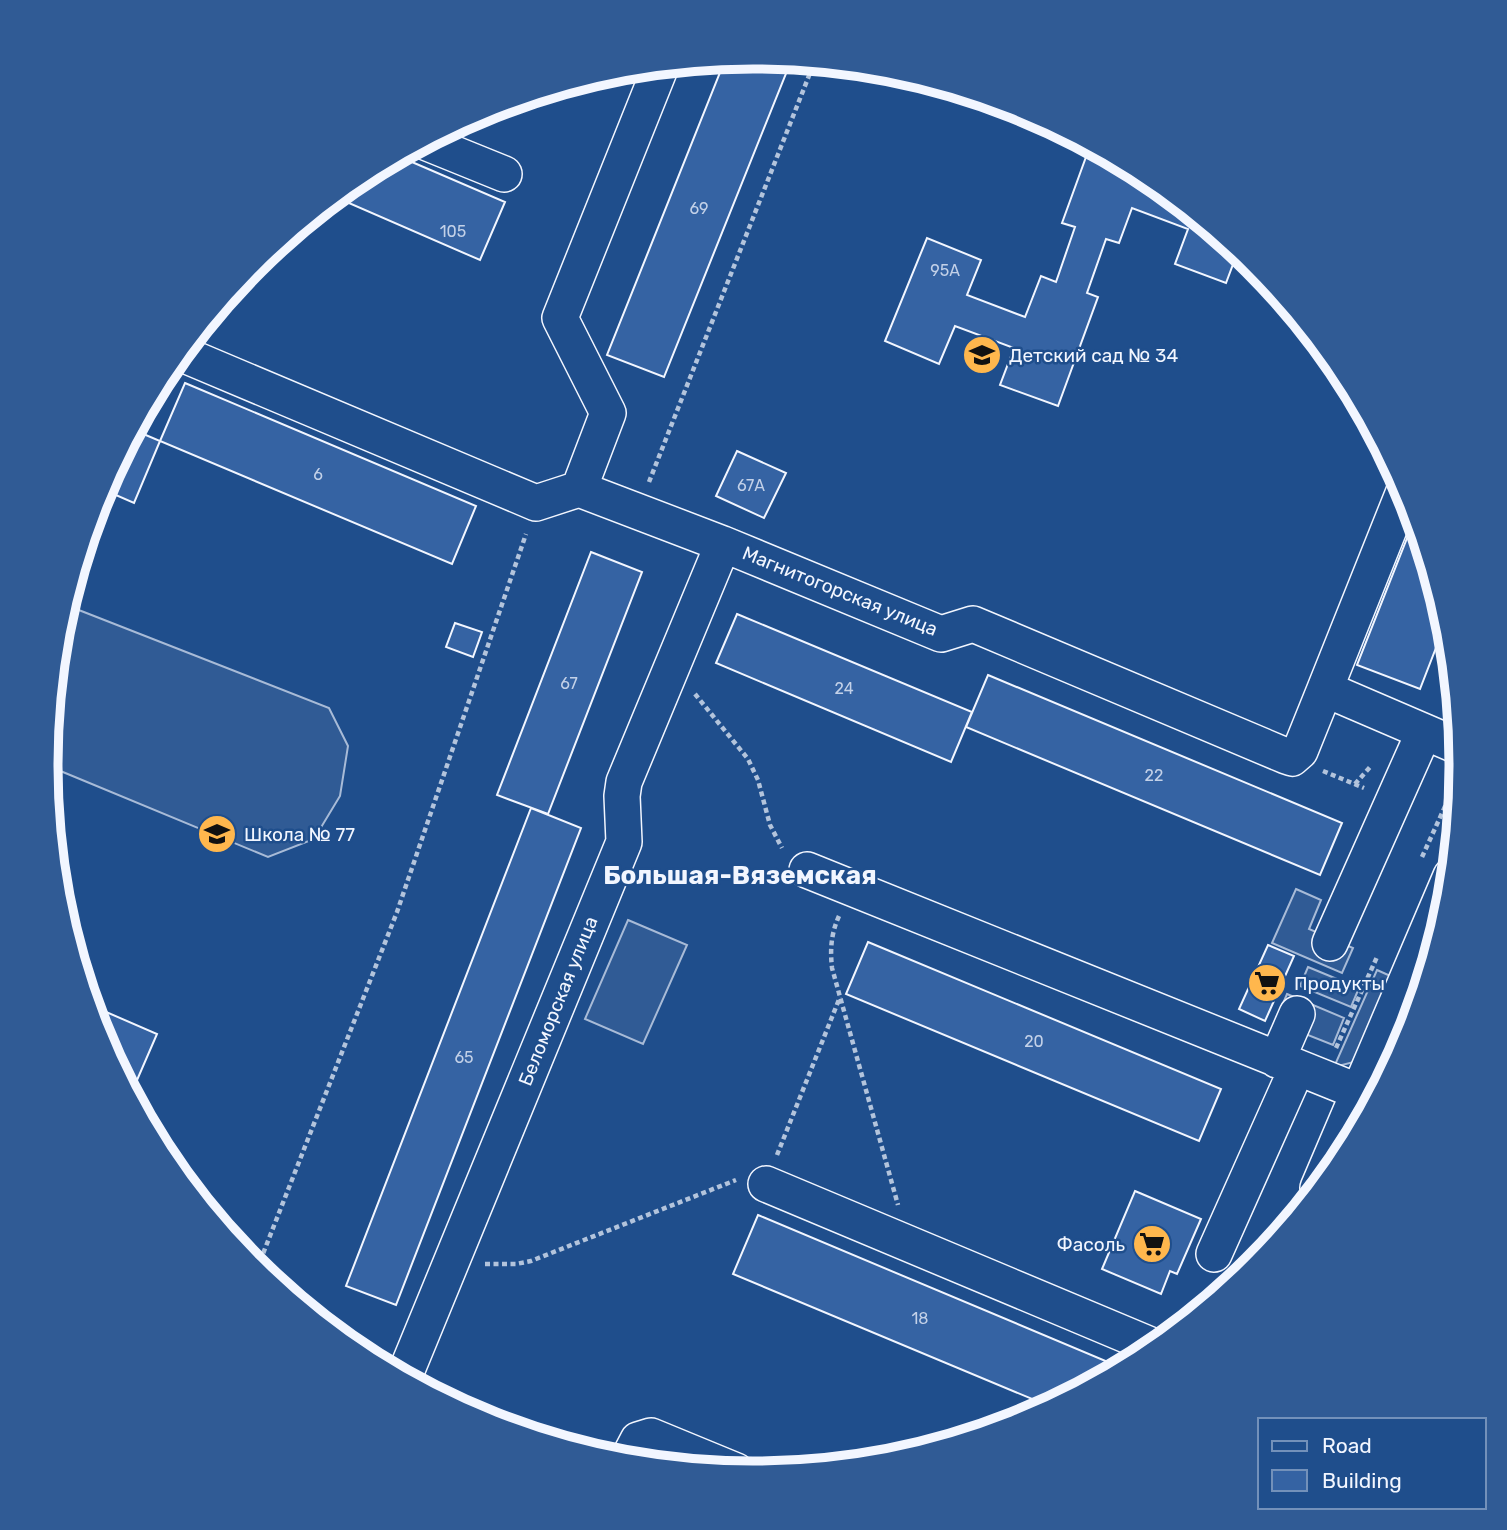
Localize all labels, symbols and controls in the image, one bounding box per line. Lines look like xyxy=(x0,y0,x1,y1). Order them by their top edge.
house number: 69 xyxy=(689,199,709,218)
house number: 105 xyxy=(440,222,466,241)
house number: 95А xyxy=(930,261,960,280)
school or university icon: Детский сад № 34 xyxy=(961,334,1003,376)
place label: Детский сад № 34 xyxy=(1009,344,1178,367)
house number: 6 xyxy=(313,465,323,484)
house number: 67А xyxy=(737,476,765,495)
street label: Магнитогорская улица xyxy=(739,541,941,641)
house number: 67 xyxy=(560,674,578,693)
house number: 24 xyxy=(834,679,854,698)
house number: 22 xyxy=(1145,766,1163,785)
school or university icon: Школа № 77 xyxy=(196,813,238,855)
place label: Школа № 77 xyxy=(244,823,355,846)
district label: Большая-Вяземская xyxy=(603,860,877,891)
street label: Беломорская улица xyxy=(513,913,603,1089)
supermarket icon: Продукты xyxy=(1246,962,1288,1004)
place label: Продукты xyxy=(1294,972,1385,995)
house number: 20 xyxy=(1024,1032,1044,1051)
house number: 65 xyxy=(454,1048,474,1067)
supermarket icon: Фасоль xyxy=(1131,1223,1173,1265)
place label: Фасоль xyxy=(1056,1233,1125,1256)
house number: 18 xyxy=(911,1309,929,1328)
legend xyxy=(1258,1418,1486,1509)
text: Road xyxy=(1322,1433,1372,1458)
text: Building xyxy=(1322,1468,1402,1493)

